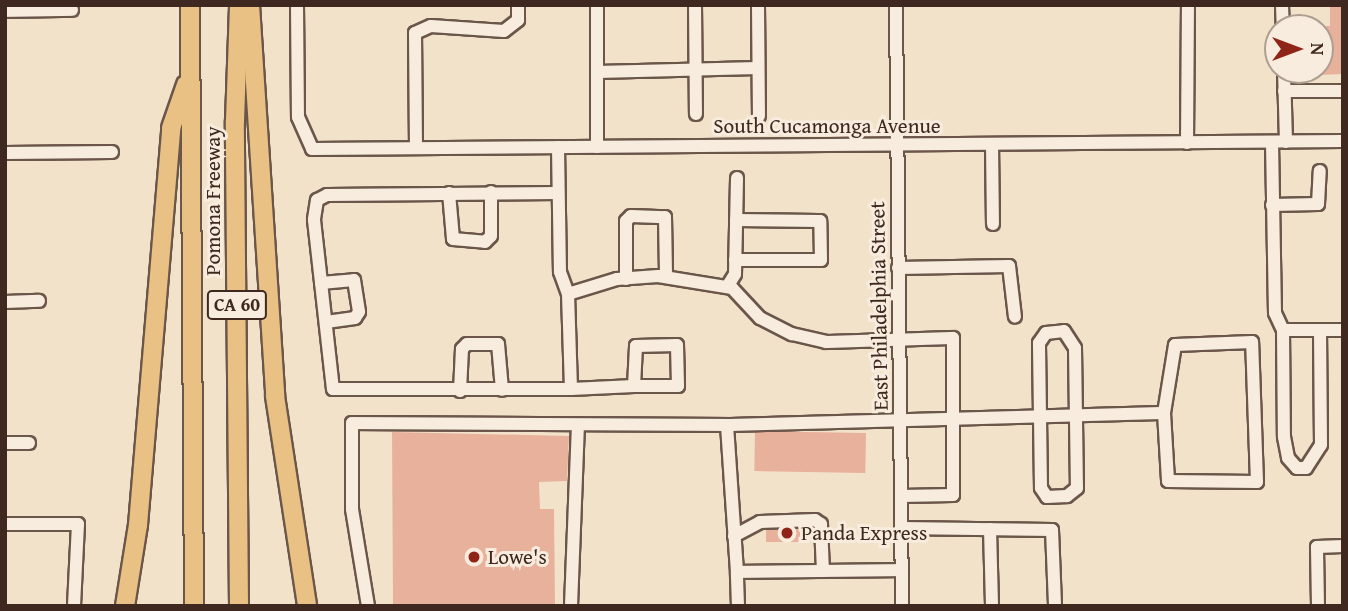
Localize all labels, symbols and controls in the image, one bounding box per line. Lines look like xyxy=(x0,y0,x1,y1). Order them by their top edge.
north arrow xyxy=(1264,14,1334,84)
text: N xyxy=(1304,43,1332,55)
street label: South Cucamonga Avenue xyxy=(713,113,941,139)
street label: Pomona Freeway xyxy=(200,126,226,276)
street label: East Philadelphia Street xyxy=(865,201,893,411)
road number: CA 60 xyxy=(205,290,268,320)
place label: Panda Express xyxy=(801,520,927,546)
marker: Panda Express xyxy=(779,525,795,541)
place label: Lowe's xyxy=(488,544,547,570)
marker: Lowe's xyxy=(466,549,482,565)

